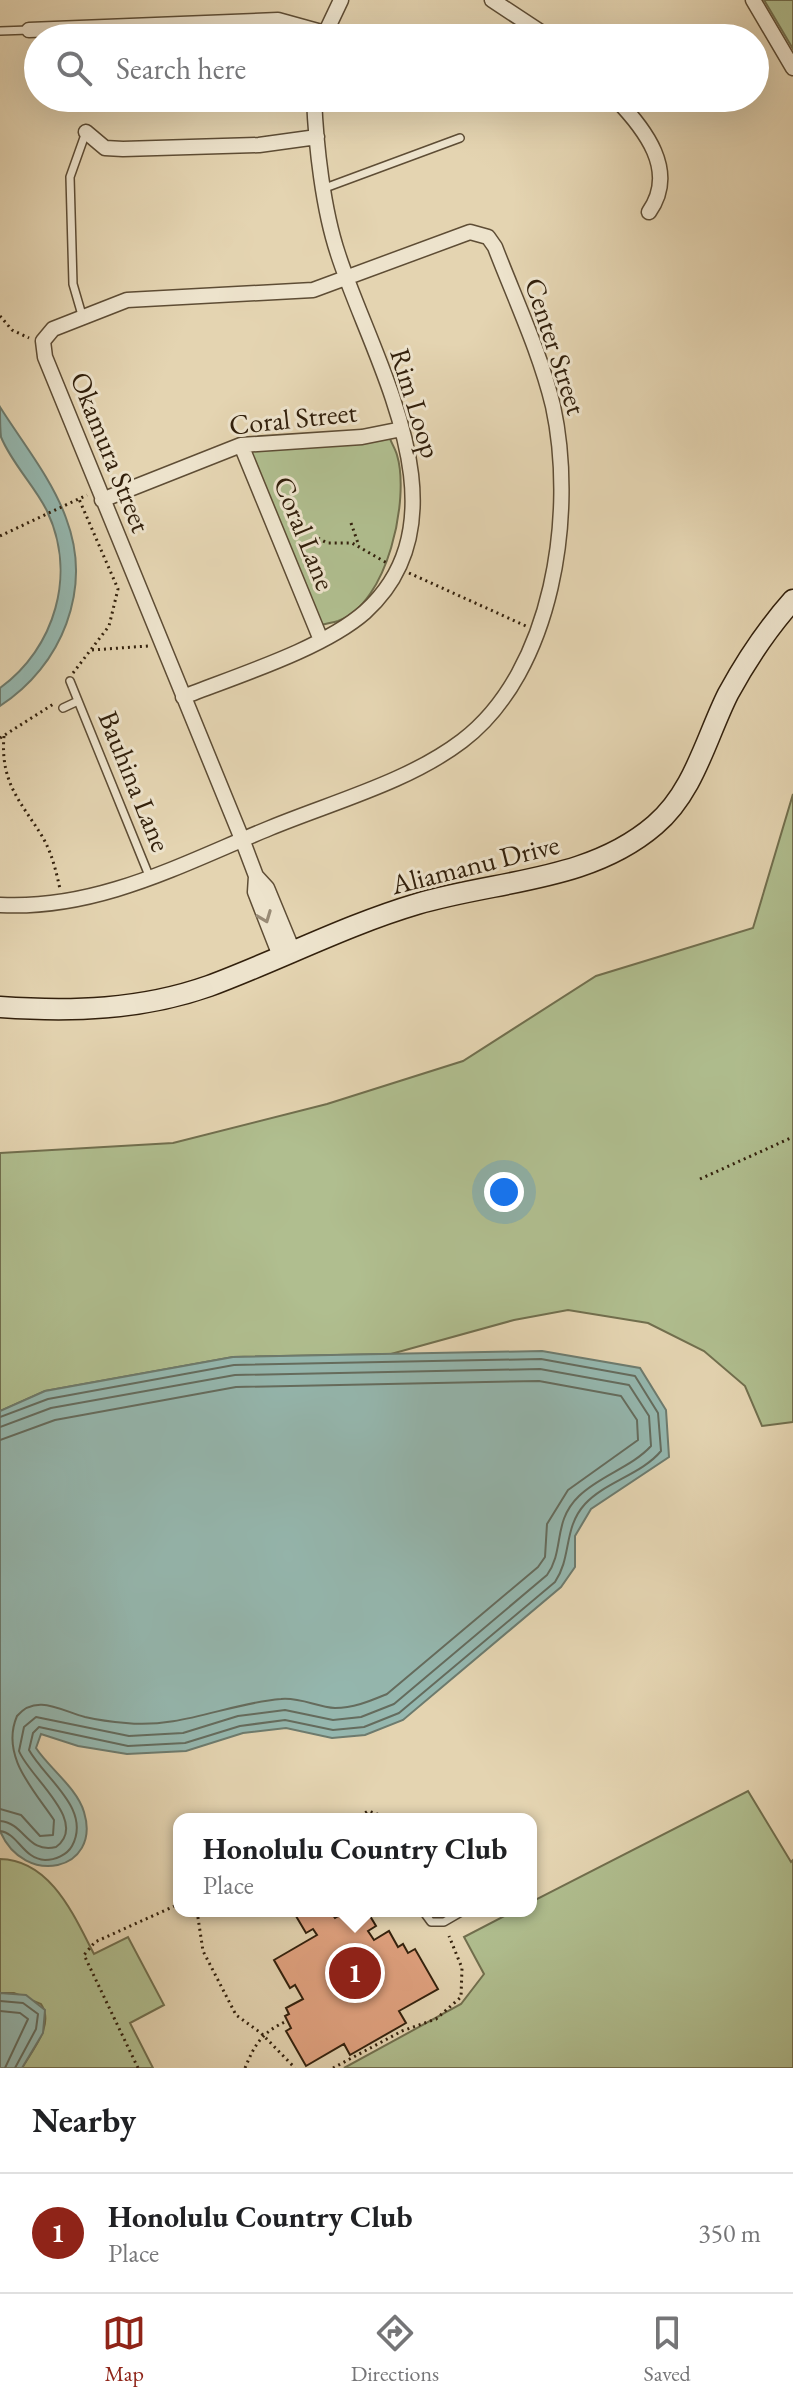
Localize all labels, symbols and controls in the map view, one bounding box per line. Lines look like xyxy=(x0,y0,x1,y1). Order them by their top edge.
search box xyxy=(24,24,769,112)
icon: search xyxy=(52,46,96,90)
text: Search here xyxy=(116,49,246,88)
street label: Center Street xyxy=(517,273,595,419)
street label: Rim Loop xyxy=(382,344,450,462)
street label: Okamura Street xyxy=(62,367,160,538)
street label: Coral Street xyxy=(227,393,359,443)
street label: Coral Lane xyxy=(266,471,344,595)
street label: Bauhina Lane xyxy=(91,705,180,857)
street label: Aliamanu Drive xyxy=(386,826,563,903)
one-way arrow xyxy=(255,909,272,923)
your location xyxy=(484,1172,524,1212)
popup xyxy=(173,1813,537,1917)
text: Honolulu Country Club xyxy=(203,1829,507,1868)
text: Place xyxy=(203,1868,254,1902)
pin: 1 xyxy=(329,1943,381,2003)
text: Nearby xyxy=(32,2098,136,2142)
text: Honolulu Country Club xyxy=(108,2197,412,2236)
text: 1 xyxy=(51,2216,65,2250)
text: 350 m xyxy=(698,2216,761,2250)
text: Place xyxy=(108,2236,159,2270)
tab: Map xyxy=(102,2311,146,2388)
tab: Directions xyxy=(351,2311,439,2388)
tab: Saved xyxy=(644,2311,691,2388)

